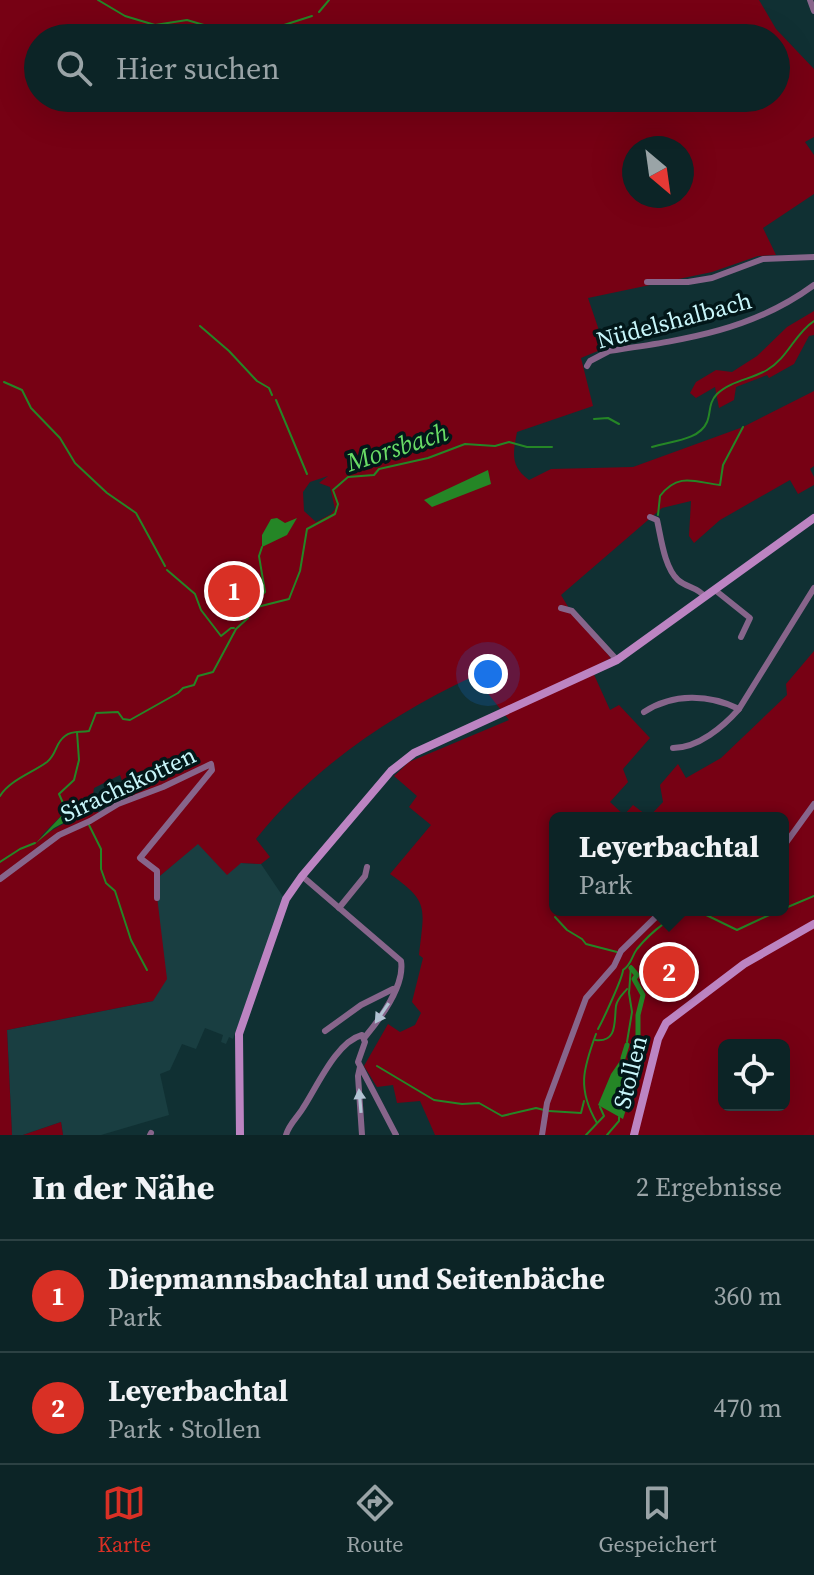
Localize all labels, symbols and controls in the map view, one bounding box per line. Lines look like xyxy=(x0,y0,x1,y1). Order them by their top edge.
search box xyxy=(24,24,790,112)
icon: search xyxy=(52,46,96,90)
text: Hier suchen xyxy=(116,48,280,89)
north arrow xyxy=(622,136,694,208)
street label: Nüdelshalbach xyxy=(593,283,755,357)
water label: Morsbach xyxy=(340,414,453,481)
pin: 1 xyxy=(208,561,260,621)
your location xyxy=(468,654,508,694)
street label: Sirachskotten xyxy=(55,738,201,830)
popup xyxy=(549,812,789,916)
text: Leyerbachtal xyxy=(579,826,759,867)
text: Park xyxy=(579,867,632,903)
pin: 2 xyxy=(643,942,695,1002)
one-way arrow xyxy=(375,1002,390,1023)
street label: Stollen xyxy=(605,1032,655,1112)
map controls xyxy=(718,1039,790,1111)
button: locate xyxy=(718,1039,790,1111)
one-way arrow xyxy=(354,1088,367,1113)
text: In der Nähe xyxy=(32,1164,215,1210)
text: 2 Ergebnisse xyxy=(636,1169,782,1205)
text: Diepmannsbachtal und Seitenbäche xyxy=(108,1258,605,1299)
text: 1 xyxy=(51,1278,65,1314)
text: 360 m xyxy=(714,1278,782,1314)
text: Park xyxy=(108,1299,161,1335)
text: Leyerbachtal xyxy=(108,1370,288,1411)
text: 2 xyxy=(51,1390,65,1426)
text: 470 m xyxy=(714,1390,782,1426)
text: Park · Stollen xyxy=(108,1411,261,1447)
tab: Karte xyxy=(98,1481,151,1559)
tab: Route xyxy=(346,1481,403,1559)
tab: Gespeichert xyxy=(598,1481,716,1559)

